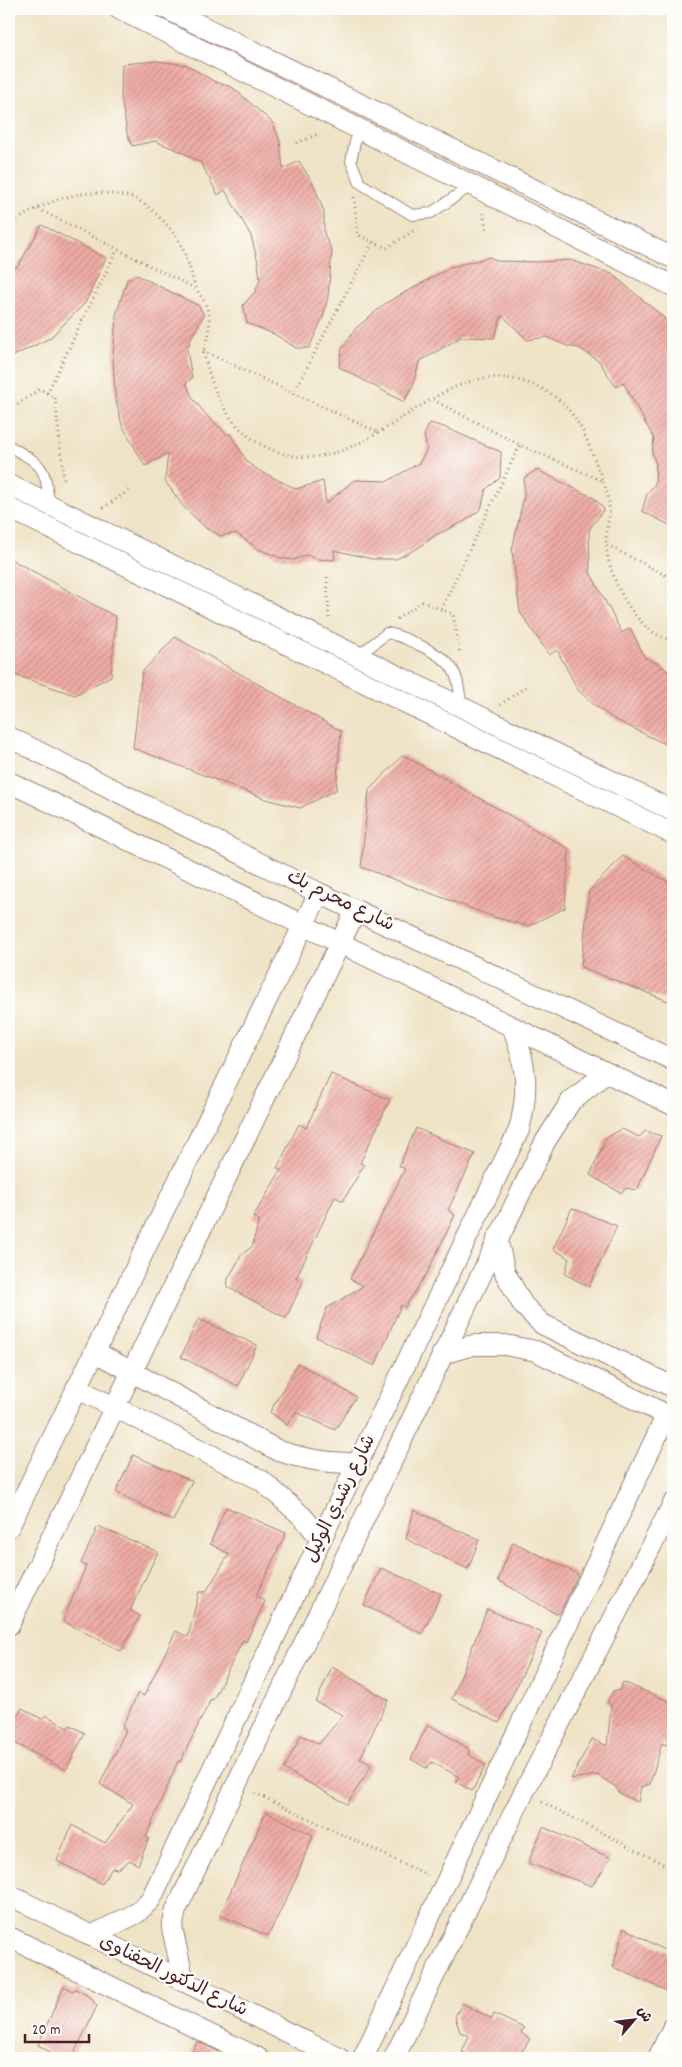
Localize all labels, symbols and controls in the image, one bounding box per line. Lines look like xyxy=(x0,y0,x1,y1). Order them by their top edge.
street label: شارع محرم بك xyxy=(282,864,398,940)
street label: شارع رشدي الوكيل xyxy=(298,1430,384,1568)
street label: شارع الدكتور الحفناوى xyxy=(94,1929,252,2025)
north arrow xyxy=(610,1994,660,2044)
text: ش xyxy=(631,2003,656,2026)
scale bar xyxy=(25,2012,89,2044)
text: 20 m xyxy=(32,2020,60,2042)

